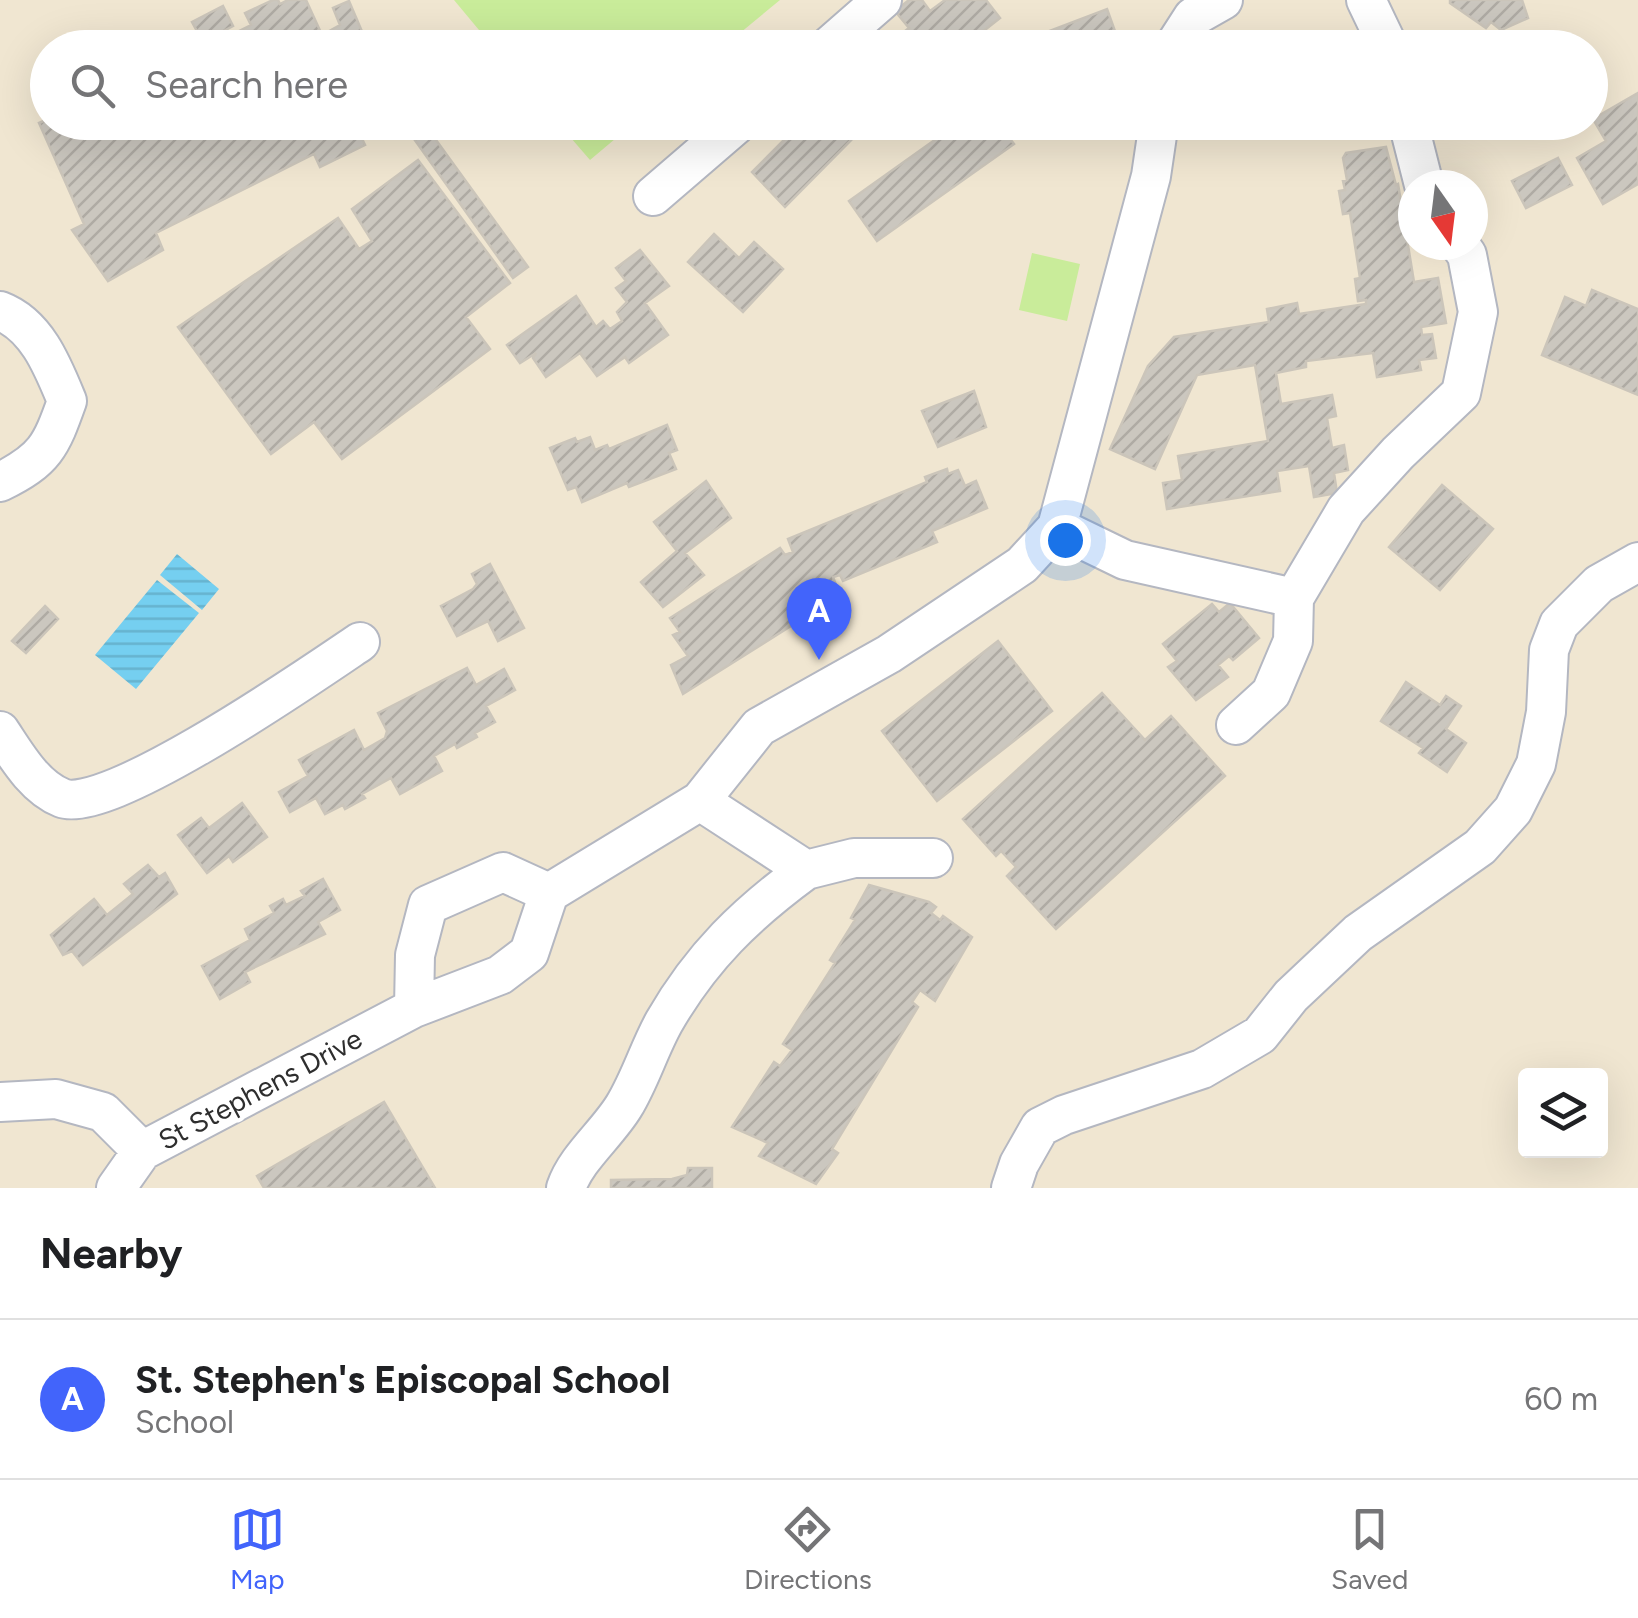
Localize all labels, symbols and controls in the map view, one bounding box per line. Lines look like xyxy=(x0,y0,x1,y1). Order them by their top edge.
search box xyxy=(30,30,1608,140)
icon: search xyxy=(65,58,120,113)
text: Search here xyxy=(145,62,348,108)
north arrow xyxy=(1398,170,1488,260)
your location xyxy=(1040,515,1091,566)
pin: A xyxy=(786,578,852,660)
street label: St Stephens Drive xyxy=(152,1021,368,1157)
map controls xyxy=(1518,1068,1608,1158)
button: layers xyxy=(1518,1068,1608,1158)
text: Nearby xyxy=(40,1228,182,1279)
text: St. Stephen's Episcopal School xyxy=(135,1357,670,1403)
text: A xyxy=(61,1380,84,1418)
text: 60 m xyxy=(1524,1380,1598,1418)
text: School xyxy=(135,1403,234,1441)
tab: Map xyxy=(230,1502,285,1596)
tab: Directions xyxy=(744,1502,872,1596)
tab: Saved xyxy=(1331,1502,1408,1596)

